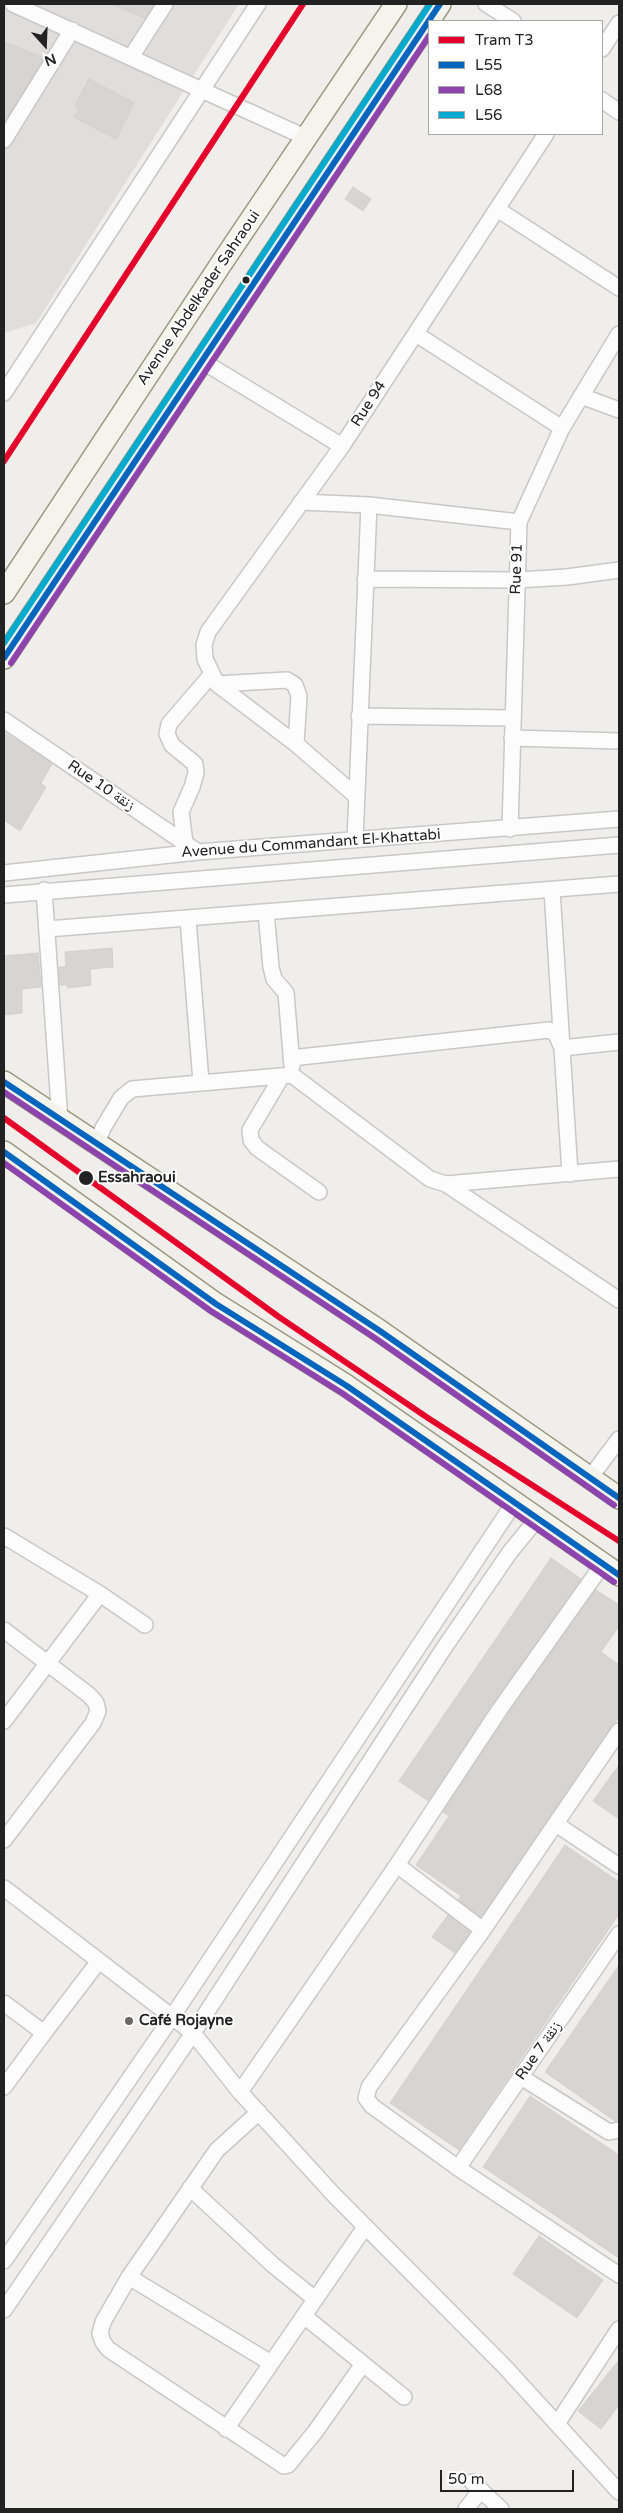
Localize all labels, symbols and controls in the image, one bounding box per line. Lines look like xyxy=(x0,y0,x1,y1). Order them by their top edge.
north arrow xyxy=(20,20,70,70)
legend xyxy=(428,20,603,135)
text: Tram T3 xyxy=(475,31,534,49)
text: N xyxy=(42,50,58,69)
text: L55 xyxy=(475,56,502,74)
text: L68 xyxy=(475,81,502,99)
text: L56 xyxy=(475,106,502,124)
street label: Avenue Abdelkader Sahraoui xyxy=(134,207,264,389)
unlabelled marker xyxy=(241,275,251,285)
street label: Rue 94 xyxy=(348,378,390,430)
street label: Rue 91 xyxy=(507,543,527,595)
street label: Rue 10 زنقة xyxy=(64,757,138,815)
street label: Avenue du Commandant El-Khattabi xyxy=(181,826,441,862)
marker: Essahraoui xyxy=(77,1169,95,1187)
place label: Essahraoui xyxy=(98,1169,176,1187)
place label: Café Rojayne xyxy=(139,2012,233,2030)
marker: Café Rojayne xyxy=(123,2015,135,2027)
street label: Rue 7 زنقة xyxy=(512,2018,566,2084)
scale bar xyxy=(443,2460,577,2492)
text: 50 m xyxy=(448,2470,485,2488)

